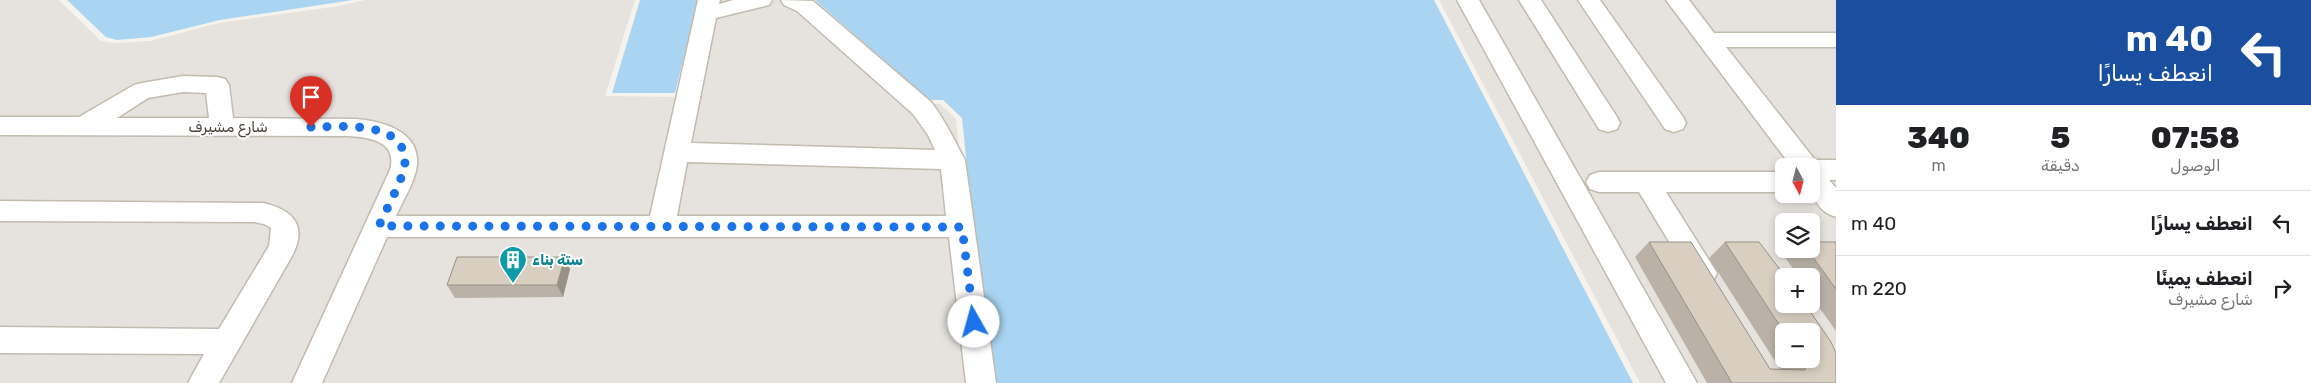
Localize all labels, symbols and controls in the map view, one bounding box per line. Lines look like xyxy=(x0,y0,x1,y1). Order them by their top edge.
text: 40 m xyxy=(2126,18,2213,60)
icon: left xyxy=(2231,20,2296,85)
text: انعطف يسارًا xyxy=(2097,60,2213,87)
pin xyxy=(290,76,332,127)
icon: arrive xyxy=(297,83,325,111)
street label: شارع مشيرف xyxy=(188,118,268,138)
text: 340 xyxy=(1907,120,1970,156)
text: 5 xyxy=(2050,120,2070,156)
text: 07:58 xyxy=(2151,120,2240,156)
text: m xyxy=(1931,156,1946,175)
text: دقيقة xyxy=(2041,156,2080,175)
text: الوصول xyxy=(2170,156,2221,175)
north arrow xyxy=(1775,158,1820,202)
map controls xyxy=(1775,158,1820,368)
icon: left xyxy=(2268,209,2296,237)
text: 40 m xyxy=(1851,212,1896,235)
text: انعطف يسارًا xyxy=(2150,212,2253,235)
button: layers xyxy=(1775,213,1820,258)
building icon: ستة بناء xyxy=(498,245,528,284)
place label: ستة بناء xyxy=(532,251,583,269)
text: انعطف يمينًا xyxy=(2156,267,2253,290)
button: + xyxy=(1775,268,1820,313)
icon: right xyxy=(2268,274,2296,302)
text: 220 m xyxy=(1851,277,1907,300)
text: شارع مشيرف xyxy=(2168,290,2253,309)
position arrow xyxy=(947,295,999,347)
button: − xyxy=(1775,323,1820,368)

